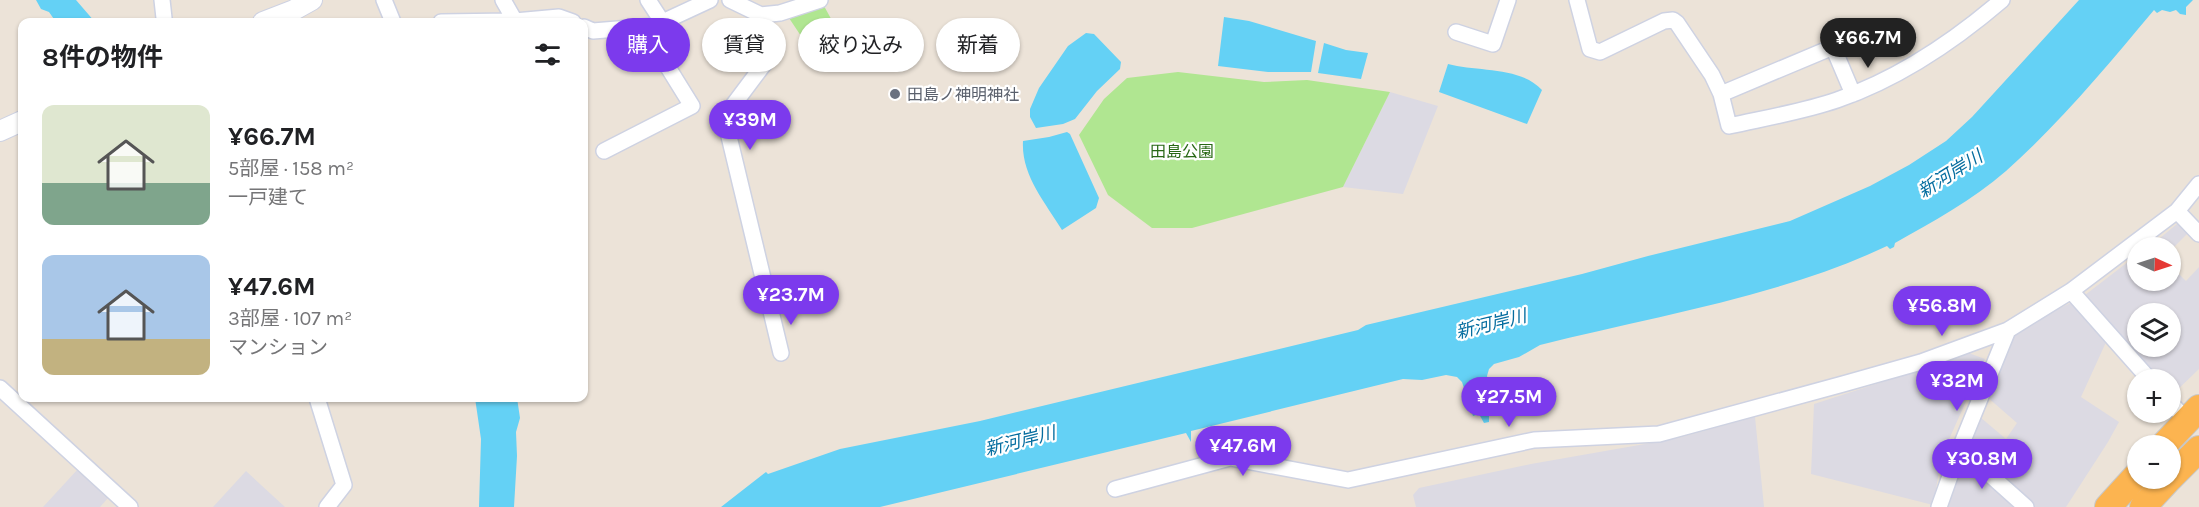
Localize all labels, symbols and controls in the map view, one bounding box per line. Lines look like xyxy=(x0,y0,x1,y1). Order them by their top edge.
chip: 購入 xyxy=(606,18,690,72)
chip: 賃貸 xyxy=(702,18,786,72)
chip: 絞り込み xyxy=(798,18,924,72)
chip: 新着 xyxy=(936,18,1020,72)
pin: ¥66.7M xyxy=(1819,18,1917,69)
text: ¥66.7M xyxy=(1834,26,1902,49)
icon: filters xyxy=(531,38,564,71)
text: 8件の物件 xyxy=(42,42,163,73)
place label: 田島ノ神明神社 xyxy=(907,85,1019,104)
marker: 田島ノ神明神社 xyxy=(888,87,902,101)
pin: ¥39M xyxy=(714,100,786,151)
text: ¥39M xyxy=(723,108,777,131)
text: ¥66.7M xyxy=(228,121,316,152)
icon: home xyxy=(90,129,162,201)
park label: 田島公園 xyxy=(1150,142,1214,161)
water label: 新河岸川 xyxy=(1914,145,1988,202)
text: 5部屋 · 158 m² xyxy=(228,157,354,180)
text: 一戸建て xyxy=(228,186,308,209)
north arrow xyxy=(2127,237,2181,291)
map controls xyxy=(2127,237,2181,489)
text: ¥47.6M xyxy=(228,271,316,302)
pin: ¥23.7M xyxy=(742,275,840,326)
icon: home xyxy=(90,279,162,351)
text: ¥23.7M xyxy=(757,283,825,306)
pin: ¥56.8M xyxy=(1893,286,1991,337)
text: ¥56.8M xyxy=(1907,294,1977,317)
button: layers xyxy=(2127,303,2181,357)
water label: 新河岸川 xyxy=(1453,304,1531,343)
text: 3部屋 · 107 m² xyxy=(228,307,352,330)
text: マンション xyxy=(228,336,328,359)
pin: ¥32M xyxy=(1921,361,1993,412)
text: ¥32M xyxy=(1930,369,1984,392)
button: + xyxy=(2127,369,2181,423)
pin: ¥27.5M xyxy=(1460,377,1558,428)
text: ¥27.5M xyxy=(1475,385,1543,408)
water label: 新河岸川 xyxy=(982,421,1060,460)
pin: ¥47.6M xyxy=(1194,426,1292,477)
text: ¥47.6M xyxy=(1209,434,1277,457)
button: − xyxy=(2127,435,2181,489)
pin: ¥30.8M xyxy=(1933,439,2031,490)
text: ¥30.8M xyxy=(1946,447,2018,470)

